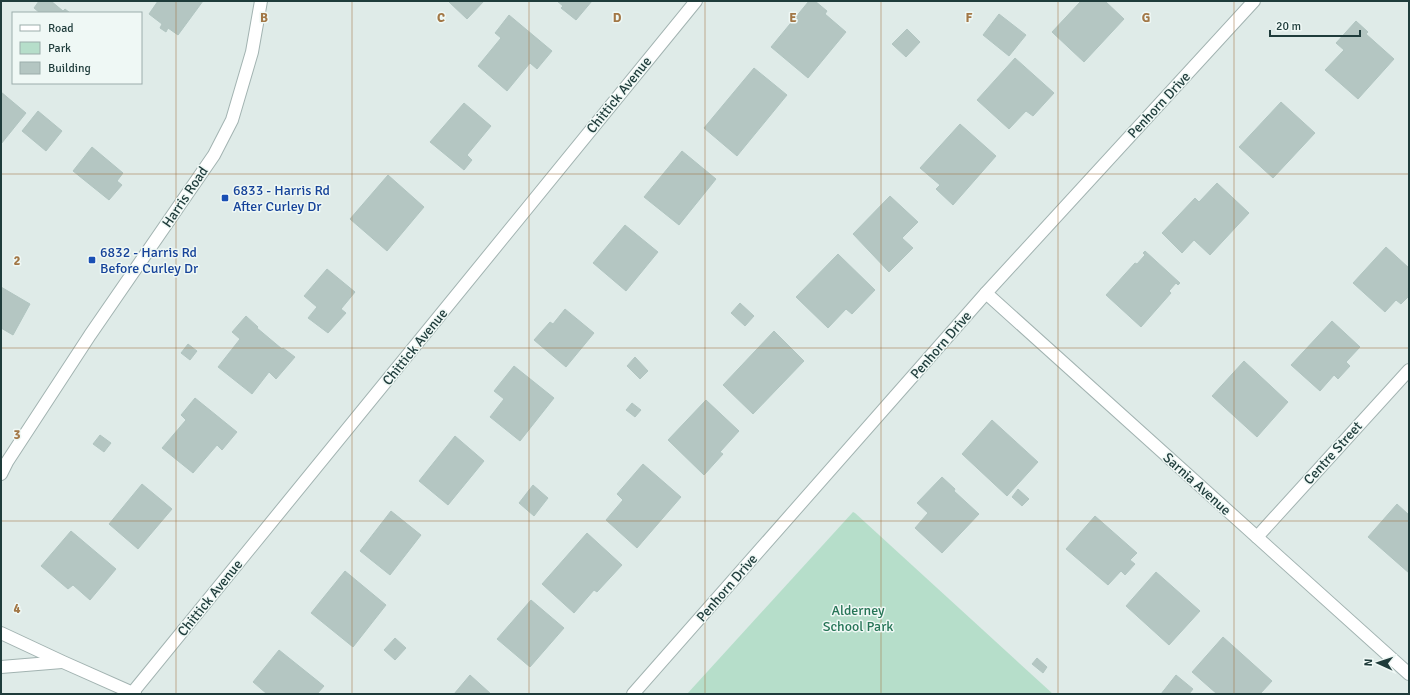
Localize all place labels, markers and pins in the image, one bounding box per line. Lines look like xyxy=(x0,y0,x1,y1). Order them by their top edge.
place label: 6833 - Harris Rd After Curley Dr xyxy=(233,182,330,215)
marker: 6833 - Harris Rd After Curley Dr xyxy=(220,193,230,203)
place label: 6832 - Harris Rd Before Curley Dr xyxy=(100,244,199,277)
marker: 6832 - Harris Rd Before Curley Dr xyxy=(87,255,97,265)

